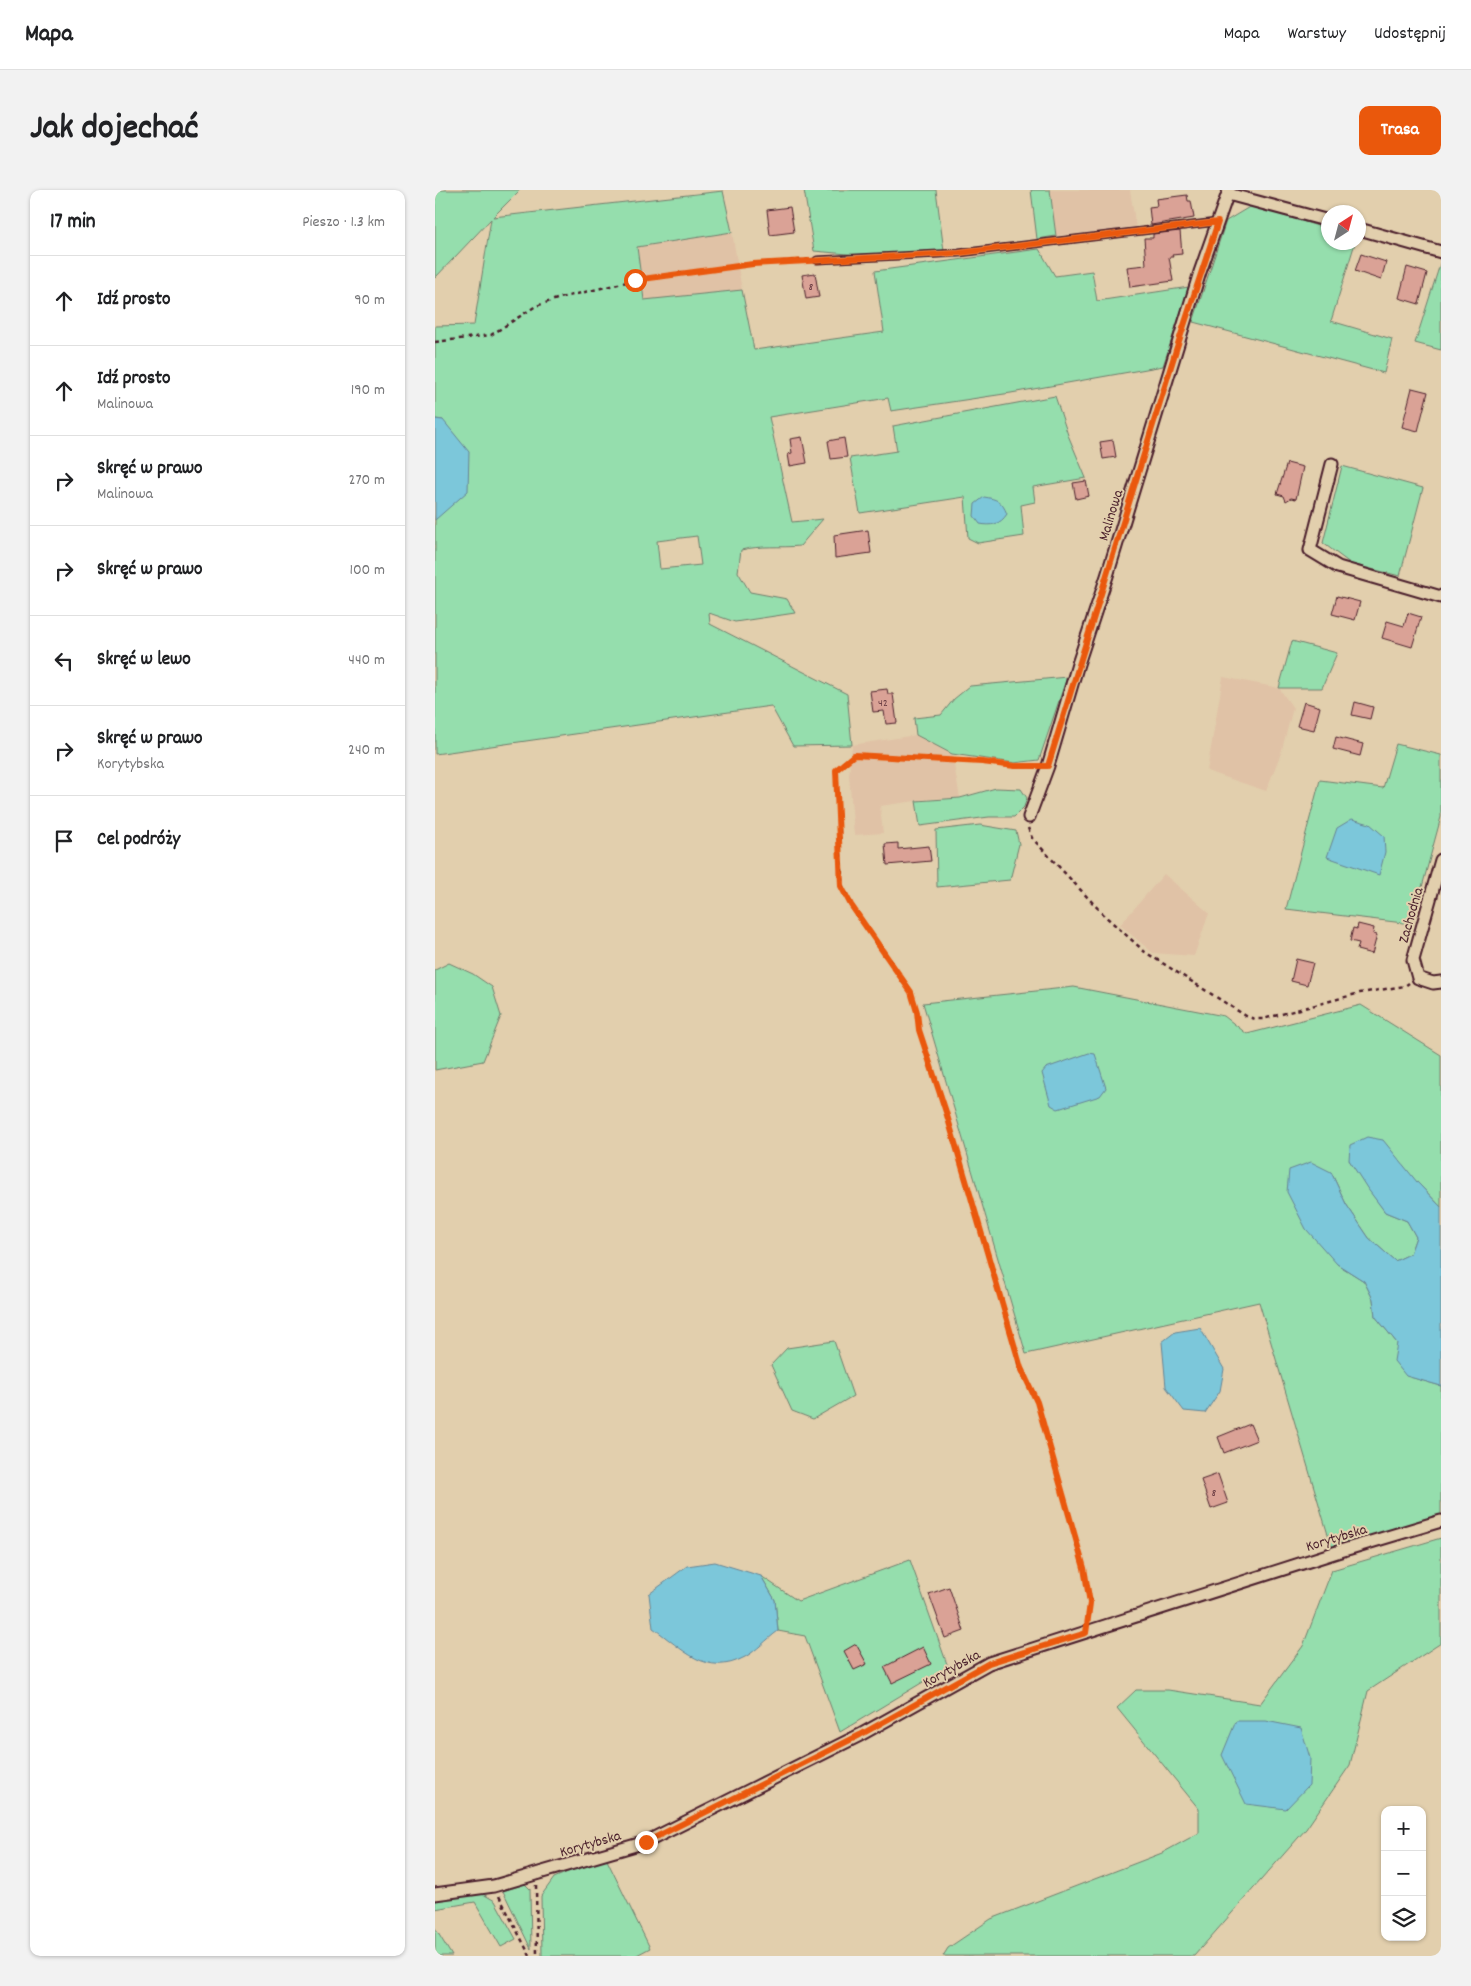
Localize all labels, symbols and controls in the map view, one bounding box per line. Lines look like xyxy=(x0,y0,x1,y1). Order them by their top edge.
text: Mapa xyxy=(25,18,73,52)
text: Mapa xyxy=(1224,22,1260,47)
text: Warstwy xyxy=(1288,22,1346,47)
text: Udostępnij xyxy=(1374,22,1446,47)
text: Jak dojechać xyxy=(30,105,199,155)
button: Trasa xyxy=(1359,106,1441,155)
north arrow xyxy=(1321,205,1366,250)
text: 17 min xyxy=(50,208,95,238)
text: Pieszo · 1.3 km xyxy=(302,211,385,234)
route start xyxy=(624,269,647,292)
house number: 8 xyxy=(809,279,814,296)
icon: ahead xyxy=(50,287,78,315)
text: Idź prosto xyxy=(97,287,170,314)
text: 90 m xyxy=(354,289,385,312)
text: Idź prosto xyxy=(97,366,170,393)
icon: ahead xyxy=(50,377,78,405)
text: 190 m xyxy=(351,379,385,402)
text: Malinowa xyxy=(97,393,153,416)
text: Skręć w prawo xyxy=(97,456,203,483)
icon: right xyxy=(50,467,78,495)
text: 270 m xyxy=(349,469,385,492)
text: Malinowa xyxy=(97,483,153,506)
street label: Malinowa xyxy=(1094,486,1130,544)
icon: right xyxy=(50,557,78,585)
text: Skręć w prawo xyxy=(97,557,203,584)
text: 100 m xyxy=(349,559,385,582)
icon: left xyxy=(50,647,78,675)
text: Skręć w lewo xyxy=(97,647,191,674)
text: 440 m xyxy=(348,649,385,672)
house number: 42 xyxy=(878,695,888,712)
text: Skręć w prawo xyxy=(97,726,203,753)
icon: right xyxy=(50,737,78,765)
text: 240 m xyxy=(348,739,385,762)
text: Korytybska xyxy=(97,753,164,776)
icon: arrive xyxy=(50,827,78,855)
text: Cel podróży xyxy=(97,827,180,854)
street label: Zachodnia xyxy=(1393,884,1431,946)
house number: 8 xyxy=(1212,1485,1217,1502)
street label: Korytybska xyxy=(1303,1519,1371,1559)
street label: Korytybska xyxy=(919,1644,986,1695)
map controls xyxy=(1381,1806,1426,1941)
button: + xyxy=(1381,1806,1426,1851)
street label: Korytybska xyxy=(557,1825,625,1864)
route end xyxy=(635,1831,658,1854)
button: − xyxy=(1381,1851,1426,1896)
button: layers xyxy=(1381,1896,1426,1941)

